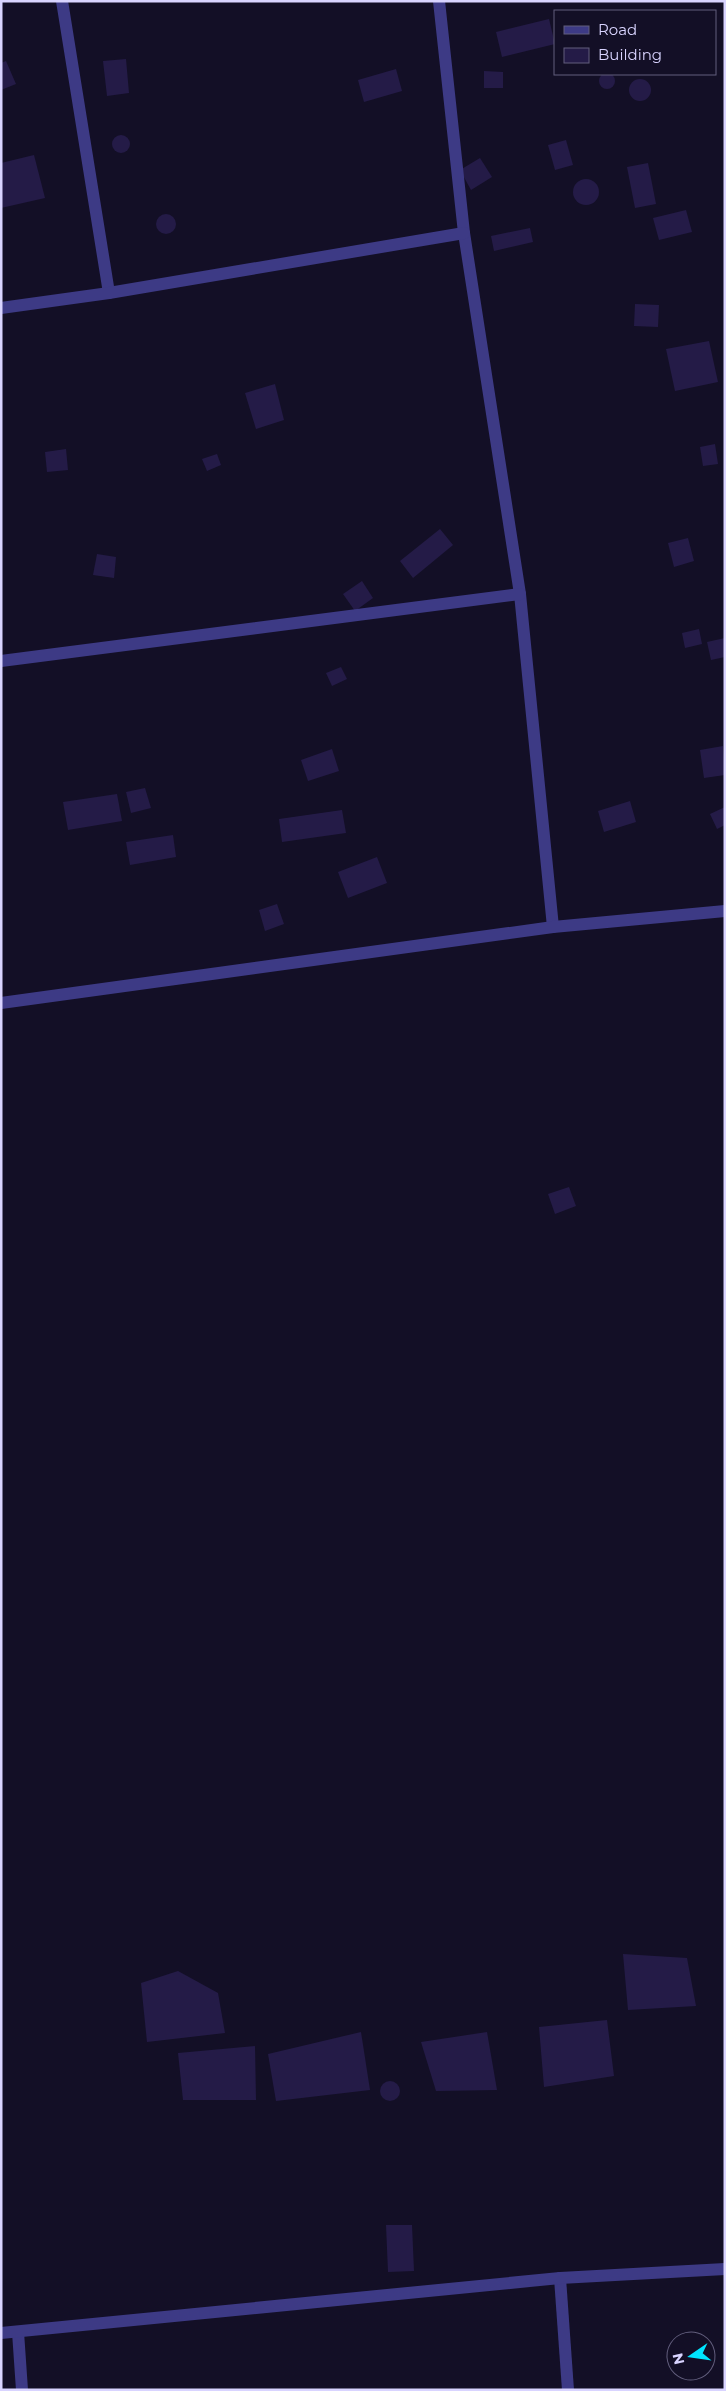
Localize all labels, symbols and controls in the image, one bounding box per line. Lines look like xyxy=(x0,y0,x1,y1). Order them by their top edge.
legend xyxy=(554,10,716,75)
text: Road xyxy=(598,20,637,39)
text: Building xyxy=(598,45,662,64)
north arrow xyxy=(666,2331,716,2381)
text: N xyxy=(668,2351,688,2366)

